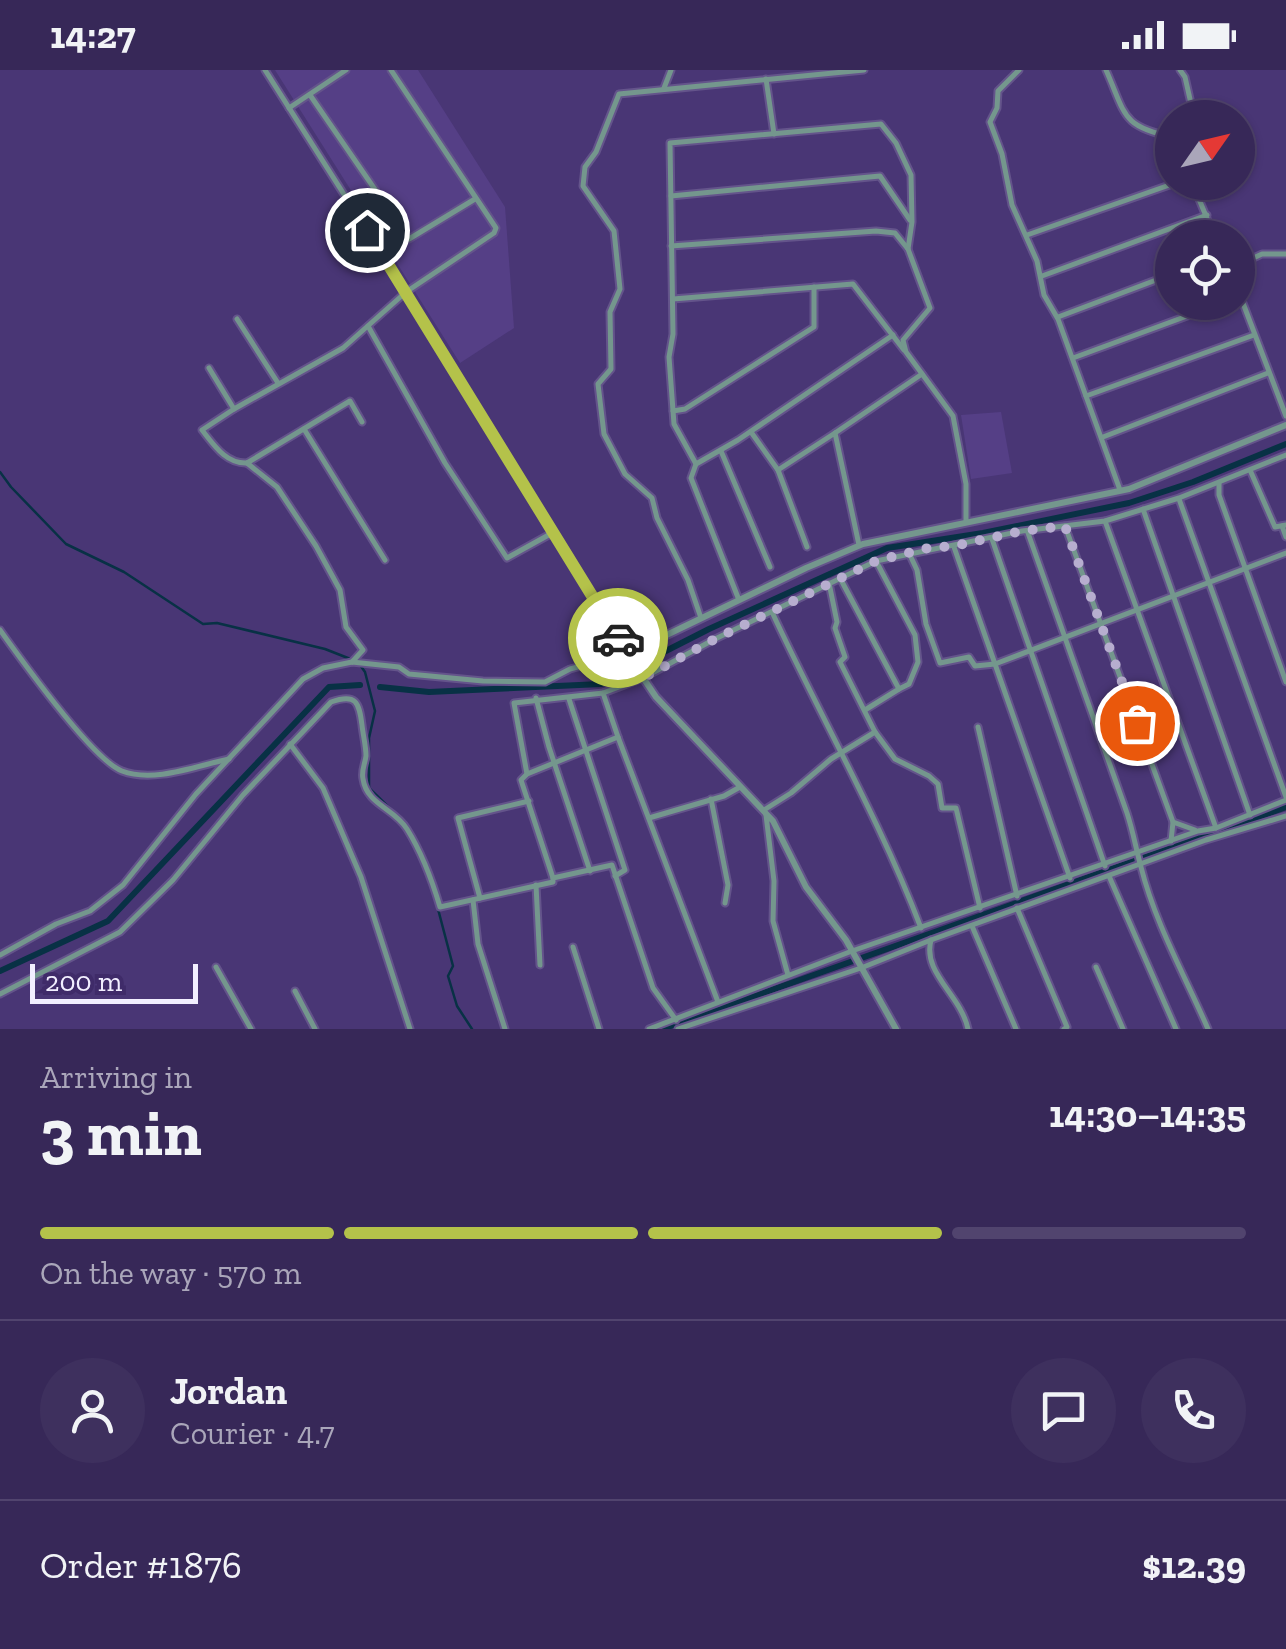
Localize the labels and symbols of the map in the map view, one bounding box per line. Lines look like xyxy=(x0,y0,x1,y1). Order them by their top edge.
north arrow xyxy=(1155,100,1255,200)
pin xyxy=(325,188,410,273)
courier xyxy=(568,588,668,688)
pin xyxy=(1095,681,1180,766)
scale bar xyxy=(30,959,198,1004)

